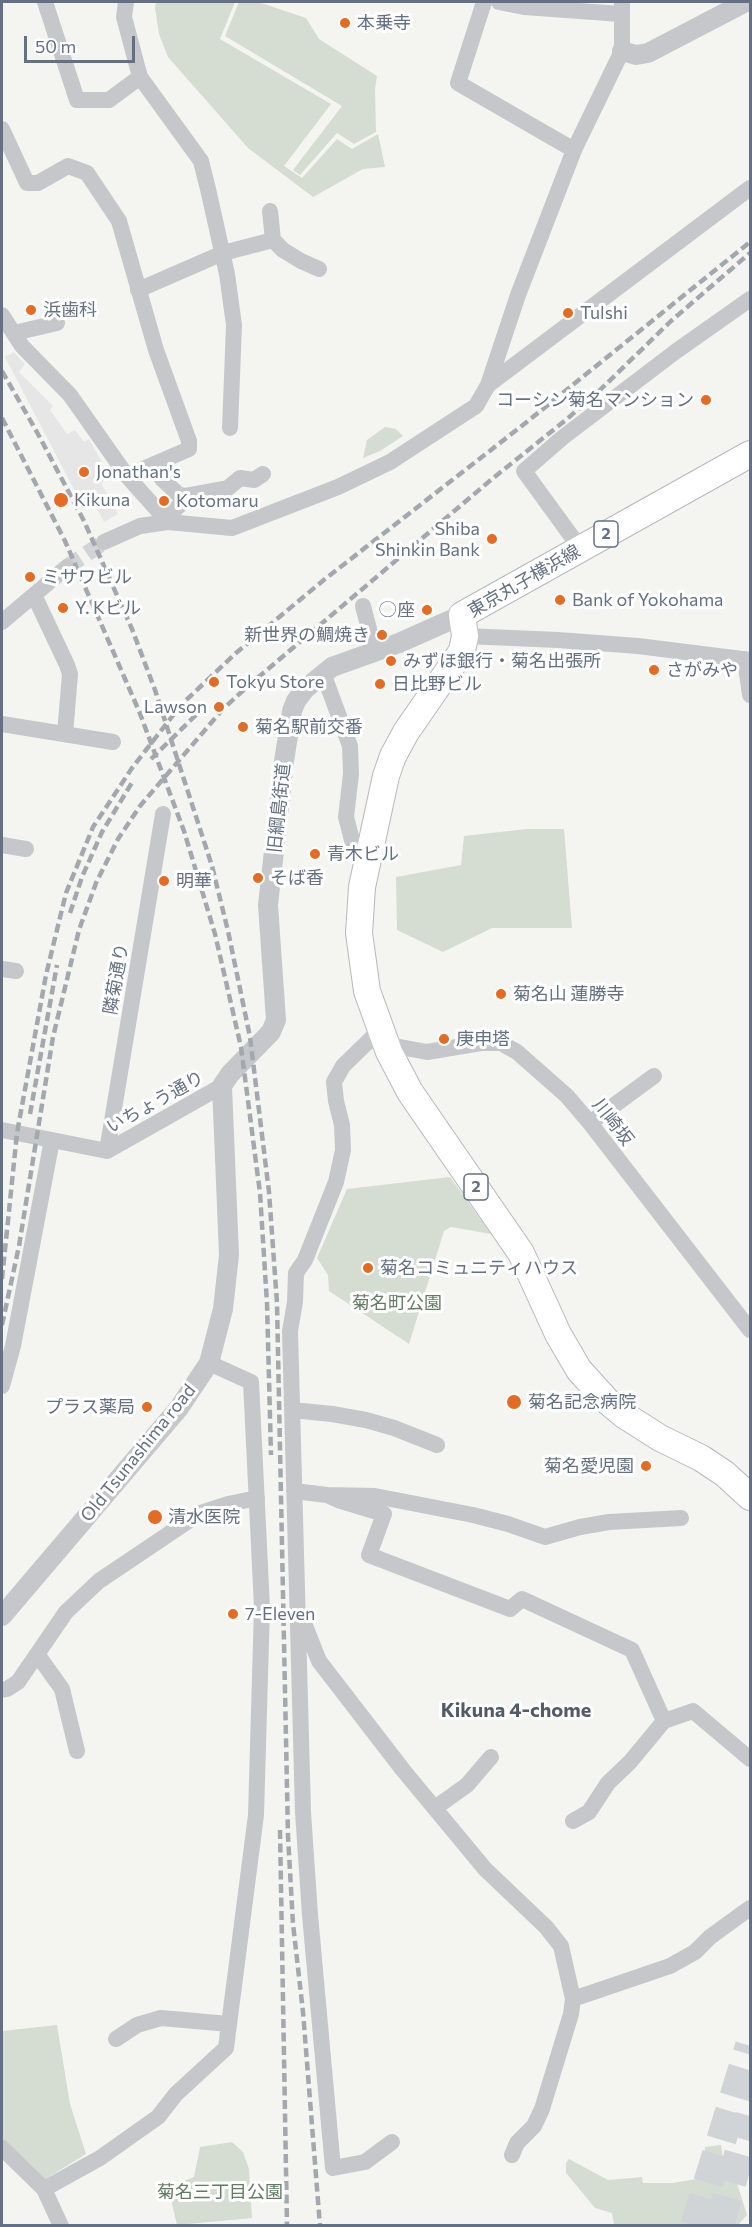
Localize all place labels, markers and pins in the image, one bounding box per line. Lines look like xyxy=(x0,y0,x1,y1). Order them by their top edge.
place label: 本乗寺 xyxy=(357,12,411,34)
marker: 本乗寺 xyxy=(338,16,352,30)
place label: 浜歯科 xyxy=(43,299,97,321)
place label: Tulshi xyxy=(580,302,628,324)
marker: 浜歯科 xyxy=(24,303,38,317)
marker: Tulshi xyxy=(561,306,575,320)
place label: コーシン菊名マンション xyxy=(496,389,694,411)
marker: コーシン菊名マンション xyxy=(699,393,713,407)
place label: Jonathan's xyxy=(96,461,181,483)
marker: Jonathan's xyxy=(77,465,91,479)
place label: Kikuna xyxy=(74,489,130,511)
place label: Kotomaru xyxy=(176,490,258,512)
marker: Kikuna xyxy=(52,491,70,509)
marker: Kotomaru xyxy=(157,494,171,508)
place label: Shiba Shinkin Bank xyxy=(375,518,480,560)
marker: Shiba Shinkin Bank xyxy=(485,532,499,546)
place label: ミサワビル xyxy=(42,566,132,588)
marker: ミサワビル xyxy=(23,570,37,584)
place label: Bank of Yokohama xyxy=(572,589,724,611)
marker: Bank of Yokohama xyxy=(553,593,567,607)
place label: Y. Kビル xyxy=(75,597,141,619)
place label: ◯座 xyxy=(379,599,415,621)
marker: Y. Kビル xyxy=(56,601,70,615)
marker: ◯座 xyxy=(420,603,434,617)
place label: 新世界の鯛焼き xyxy=(244,624,370,646)
marker: 新世界の鯛焼き xyxy=(375,628,389,642)
place label: みずほ銀行・菊名出張所 xyxy=(403,650,601,672)
marker: みずほ銀行・菊名出張所 xyxy=(384,654,398,668)
place label: さがみや xyxy=(666,659,738,681)
marker: さがみや xyxy=(647,663,661,677)
place label: Tokyu Store xyxy=(226,671,324,693)
place label: 日比野ビル xyxy=(392,673,482,695)
marker: Tokyu Store xyxy=(207,675,221,689)
marker: 日比野ビル xyxy=(373,677,387,691)
place label: Lawson xyxy=(144,696,207,718)
marker: Lawson xyxy=(212,700,226,714)
place label: 菊名駅前交番 xyxy=(255,716,363,738)
marker: 菊名駅前交番 xyxy=(236,720,250,734)
place label: 青木ビル xyxy=(327,843,399,865)
marker: 青木ビル xyxy=(308,847,322,861)
place label: そば香 xyxy=(270,867,324,889)
place label: 明華 xyxy=(176,870,212,892)
marker: そば香 xyxy=(251,871,265,885)
marker: 明華 xyxy=(157,874,171,888)
place label: 菊名山 蓮勝寺 xyxy=(513,983,624,1005)
marker: 菊名山 蓮勝寺 xyxy=(494,987,508,1001)
place label: 庚申塔 xyxy=(456,1028,510,1050)
marker: 庚申塔 xyxy=(437,1032,451,1046)
place label: 菊名コミュニティハウス xyxy=(380,1257,578,1279)
marker: 菊名コミュニティハウス xyxy=(361,1261,375,1275)
place label: 菊名記念病院 xyxy=(528,1391,636,1413)
marker: 菊名記念病院 xyxy=(505,1393,523,1411)
place label: プラス薬局 xyxy=(45,1396,135,1418)
marker: プラス薬局 xyxy=(140,1400,154,1414)
place label: 菊名愛児園 xyxy=(544,1455,634,1477)
marker: 菊名愛児園 xyxy=(639,1459,653,1473)
place label: 清水医院 xyxy=(168,1506,240,1528)
marker: 清水医院 xyxy=(146,1508,164,1526)
place label: 7-Eleven xyxy=(245,1603,315,1625)
marker: 7-Eleven xyxy=(226,1607,240,1621)

